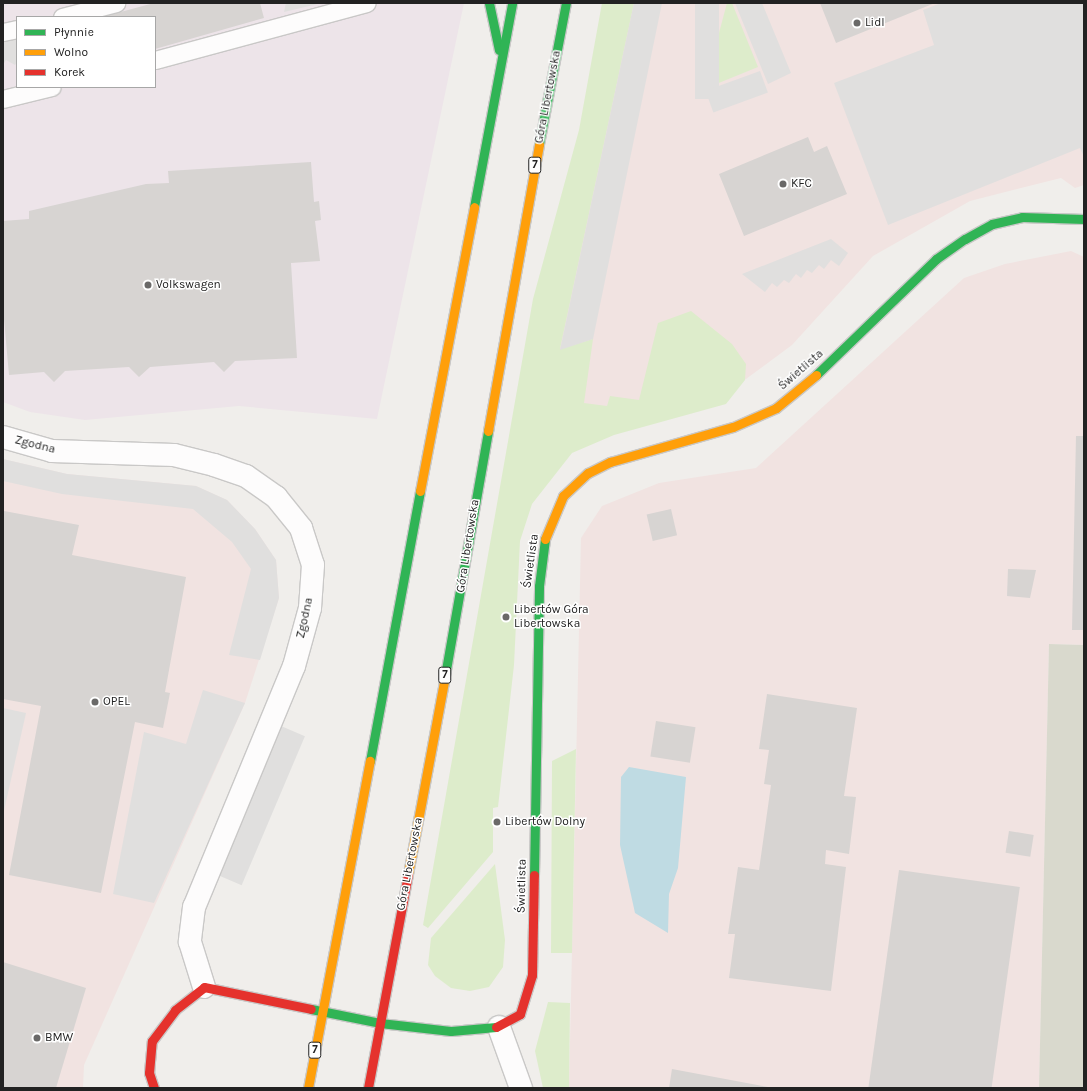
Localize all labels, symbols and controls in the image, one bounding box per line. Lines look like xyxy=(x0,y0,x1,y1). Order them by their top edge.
legend xyxy=(16,16,156,88)
place label: Lidl xyxy=(865,16,885,30)
marker: Lidl xyxy=(852,18,862,28)
text: Płynnie xyxy=(54,25,94,39)
text: Wolno xyxy=(54,45,88,59)
street label: Góra Libertowska xyxy=(532,49,564,145)
text: Korek xyxy=(54,65,85,79)
road number: 7 xyxy=(528,156,542,174)
place label: KFC xyxy=(791,177,812,191)
marker: KFC xyxy=(778,179,788,189)
place label: Volkswagen xyxy=(156,278,221,292)
marker: Volkswagen xyxy=(143,280,153,290)
street label: Świetlista xyxy=(776,347,826,393)
street label: Zgodna xyxy=(13,433,57,457)
street label: Góra Libertowska xyxy=(454,498,482,594)
street label: Świetlista xyxy=(520,533,542,589)
street label: Zgodna xyxy=(294,596,316,640)
place label: Libertów Góra Libertowska xyxy=(514,603,589,631)
marker: Libertów Góra Libertowska xyxy=(501,612,511,622)
road number: 7 xyxy=(438,666,452,684)
place label: OPEL xyxy=(103,695,130,709)
marker: OPEL xyxy=(90,697,100,707)
place label: Libertów Dolny xyxy=(505,815,585,829)
street label: Góra Libertowska xyxy=(394,816,426,912)
marker: Libertów Dolny xyxy=(492,817,502,827)
street label: Świetlista xyxy=(514,859,530,913)
place label: BMW xyxy=(45,1031,73,1045)
marker: BMW xyxy=(32,1033,42,1043)
road number: 7 xyxy=(308,1041,322,1059)

